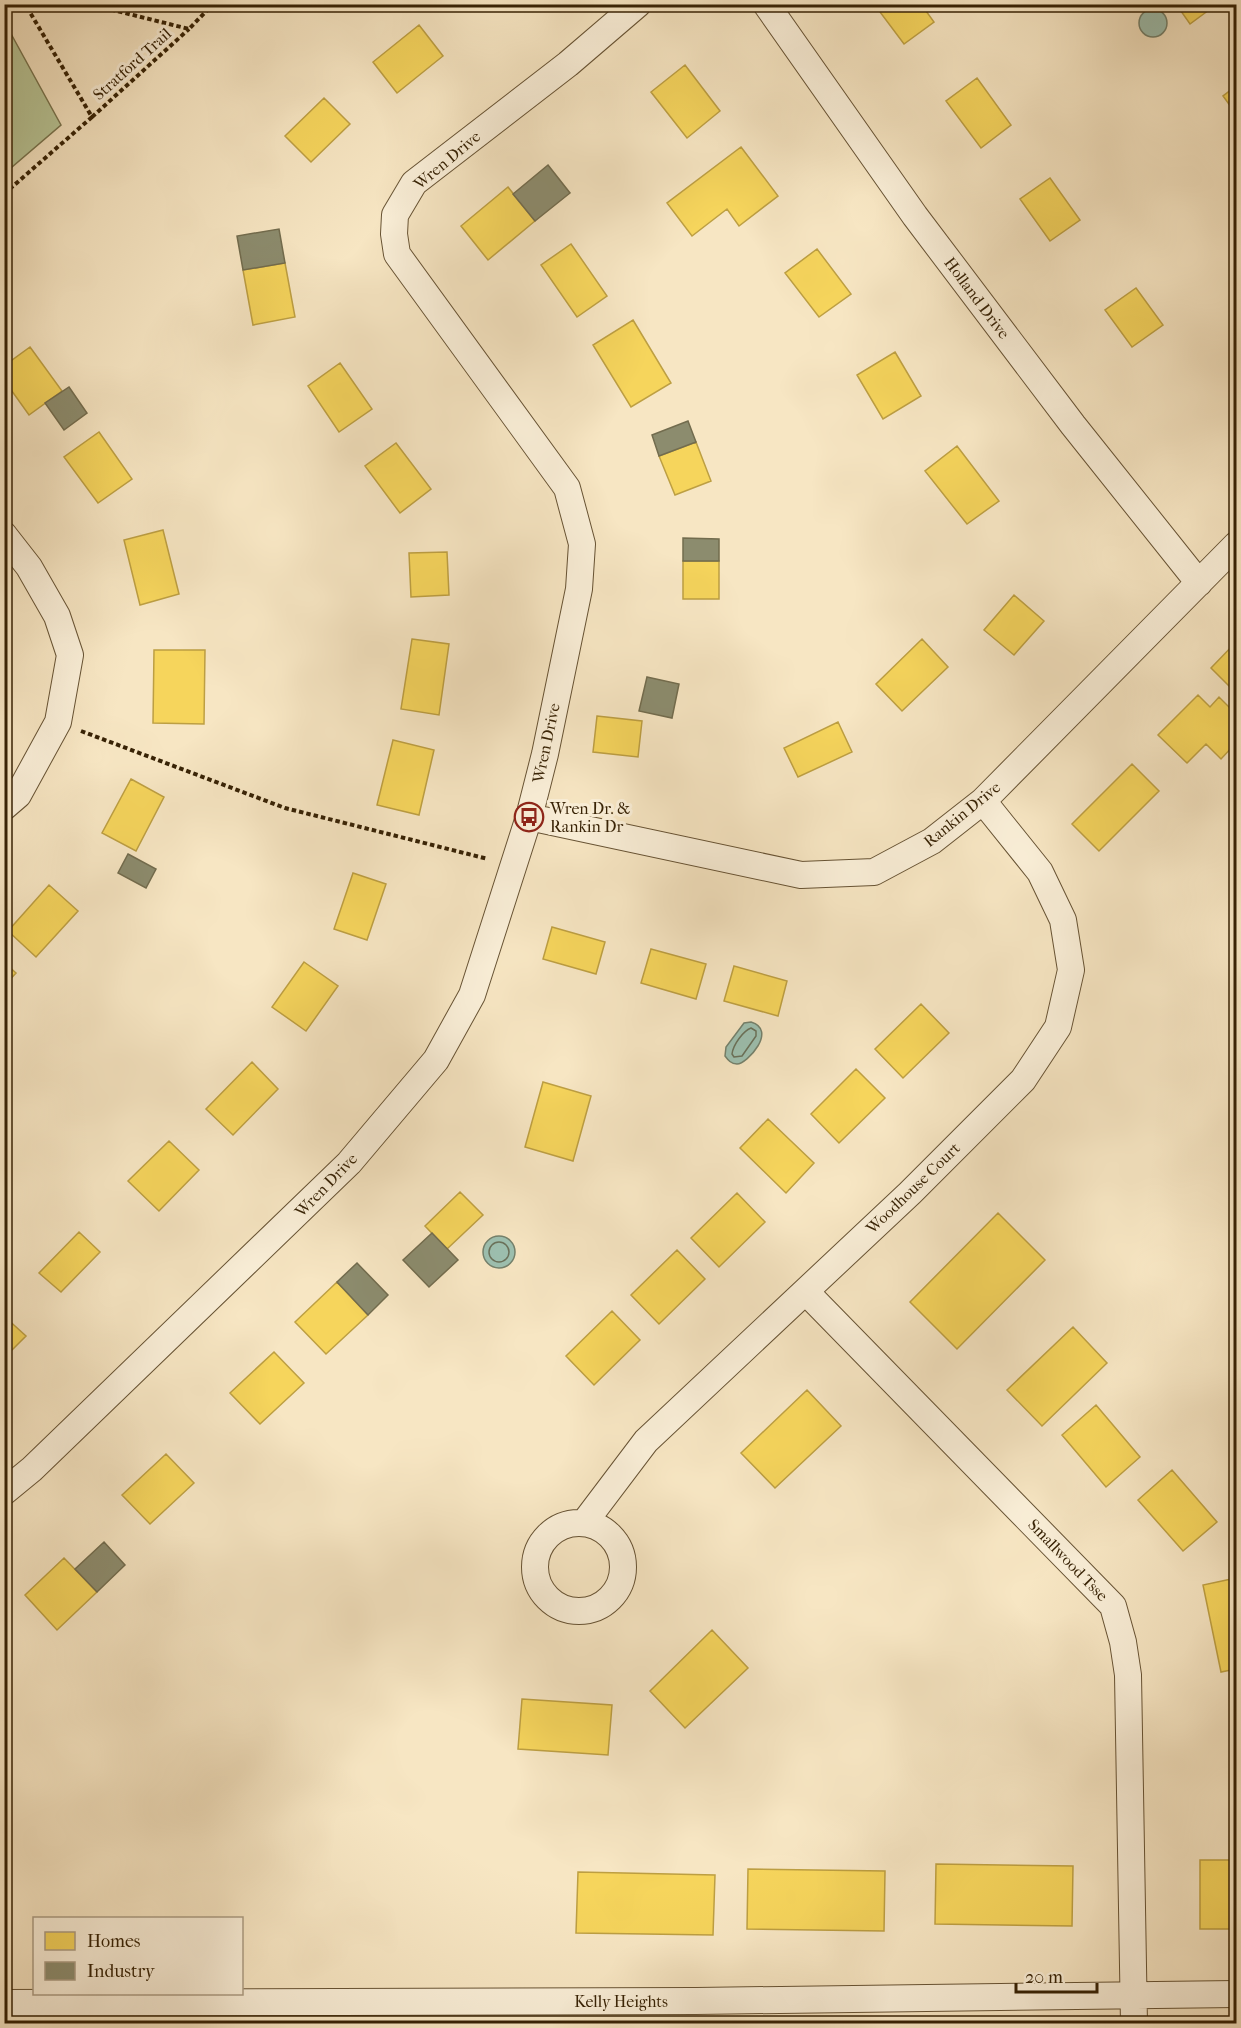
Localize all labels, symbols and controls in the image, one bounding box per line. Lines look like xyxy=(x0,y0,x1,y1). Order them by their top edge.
street label: Stratford Trail xyxy=(89,24,175,104)
street label: Wren Drive xyxy=(409,127,484,194)
street label: Holland Drive xyxy=(940,253,1014,343)
street label: Wren Drive xyxy=(528,701,564,786)
street label: Rankin Drive xyxy=(920,777,1004,851)
place label: Wren Dr. & Rankin Dr xyxy=(549,799,630,836)
bus stop icon: Wren Dr. & Rankin Dr xyxy=(513,801,545,833)
street label: Woodhouse Court xyxy=(861,1138,964,1238)
street label: Wren Drive xyxy=(290,1149,361,1222)
street label: Smallwood Tsse xyxy=(1024,1515,1112,1605)
legend xyxy=(33,1917,243,1995)
text: Homes xyxy=(87,1931,141,1952)
scale bar xyxy=(1016,1956,1097,1994)
text: Industry xyxy=(87,1961,156,1982)
text: 20 m xyxy=(1025,1967,1063,1988)
street label: Kelly Heights xyxy=(574,1992,668,2011)

